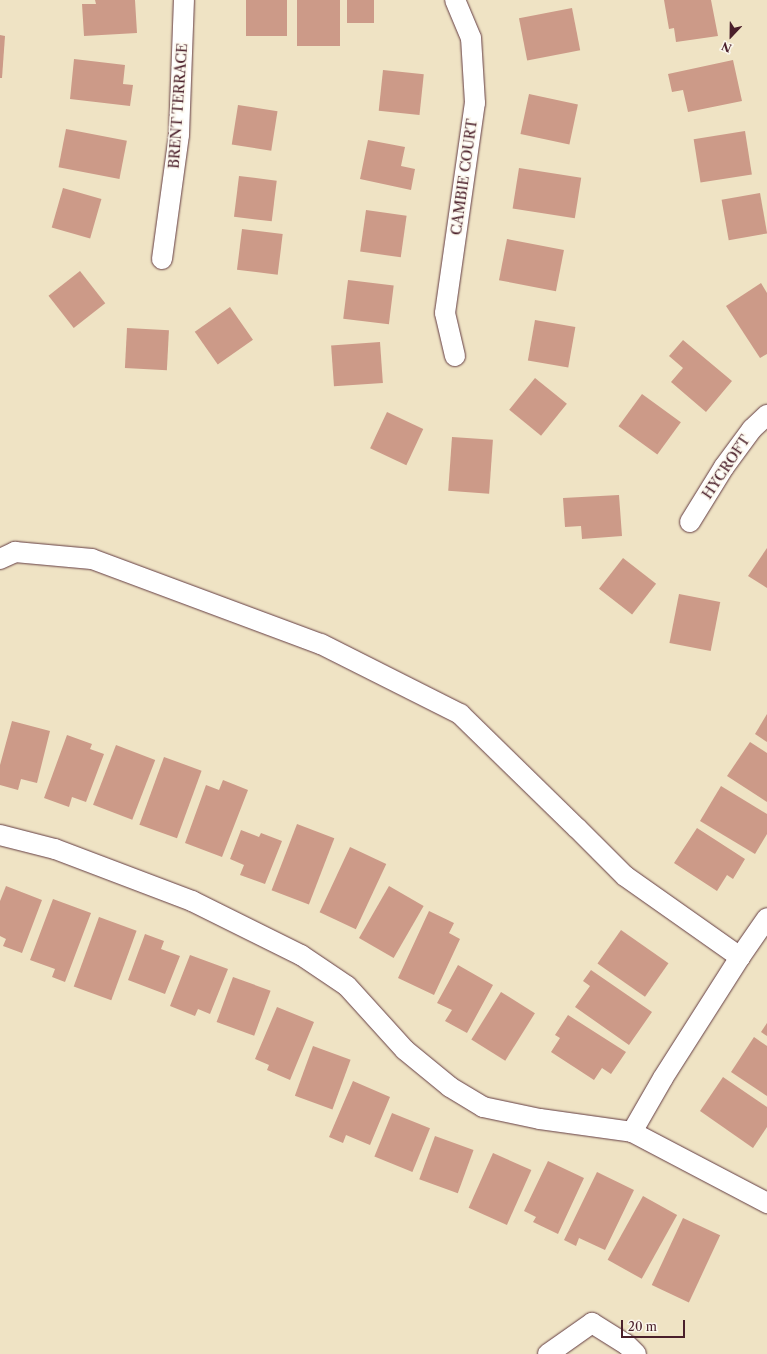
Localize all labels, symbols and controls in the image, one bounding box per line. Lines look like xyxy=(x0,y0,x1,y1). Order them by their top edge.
north arrow xyxy=(711,16,751,56)
text: N xyxy=(719,39,734,55)
street label: BRENT TERRACE xyxy=(165,42,191,170)
street label: CAMBIE COURT xyxy=(448,118,480,236)
street label: HYCROFT xyxy=(699,432,753,502)
scale bar xyxy=(623,1312,687,1338)
text: 20 m xyxy=(628,1319,657,1334)

